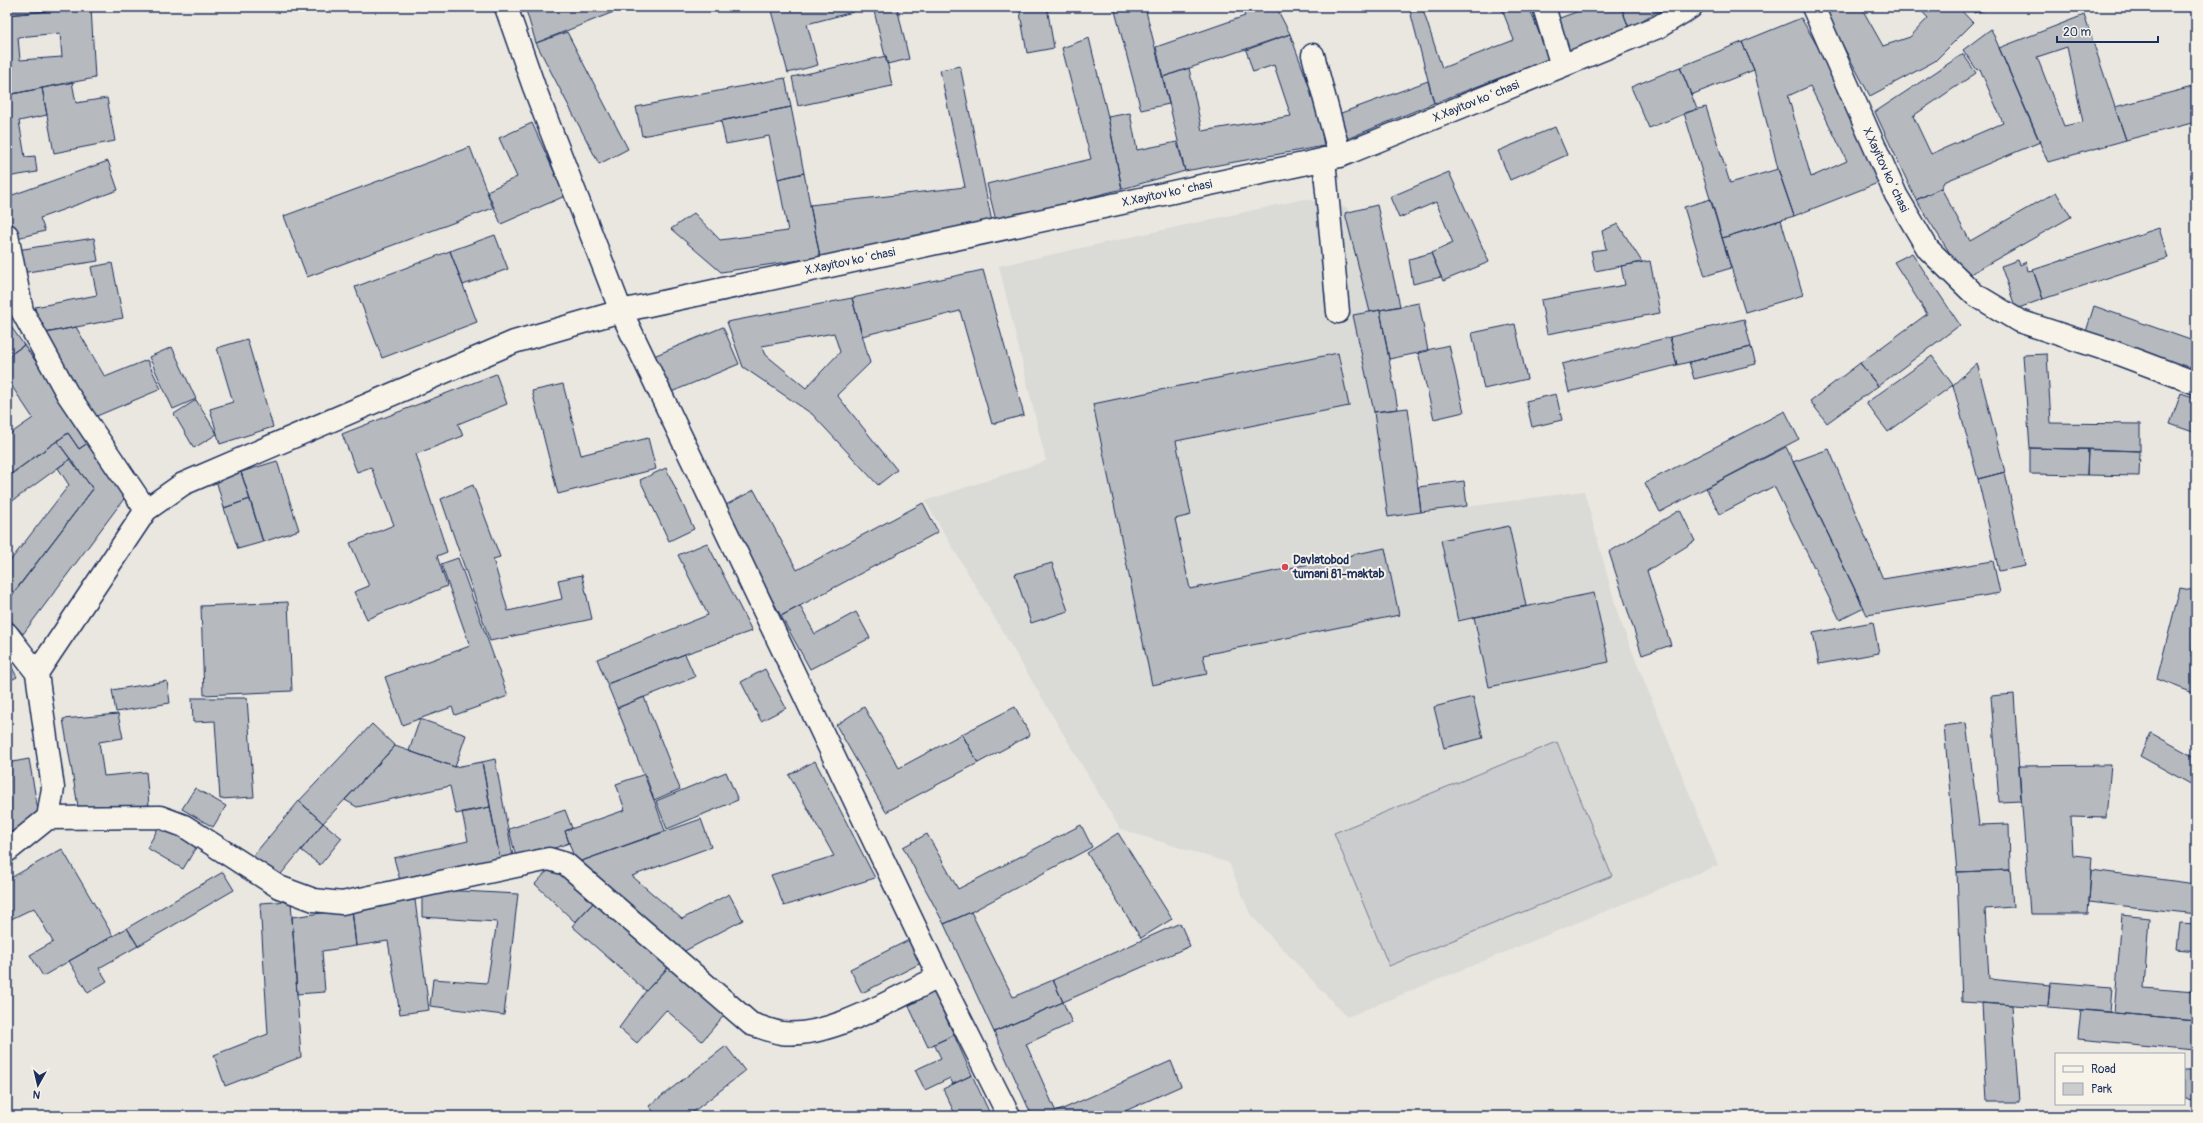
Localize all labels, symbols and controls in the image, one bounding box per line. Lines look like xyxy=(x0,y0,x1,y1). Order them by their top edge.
scale bar xyxy=(2057,18,2158,44)
text: 20 m xyxy=(2063,25,2092,40)
street label: X.Xayitov koʻchasi xyxy=(1431,77,1522,126)
street label: X.Xayitov koʻchasi xyxy=(1859,125,1912,215)
street label: X.Xayitov koʻchasi xyxy=(1121,177,1214,210)
street label: X.Xayitov koʻchasi xyxy=(804,245,897,278)
place label: Davlatobod tumani 81-maktab xyxy=(1292,553,1384,582)
marker: Davlatobod tumani 81-maktab xyxy=(1280,562,1290,572)
legend xyxy=(2055,1053,2185,1105)
text: Road xyxy=(2091,1062,2116,1077)
north arrow xyxy=(18,1065,58,1105)
text: Park xyxy=(2091,1082,2112,1097)
text: N xyxy=(32,1087,41,1101)

